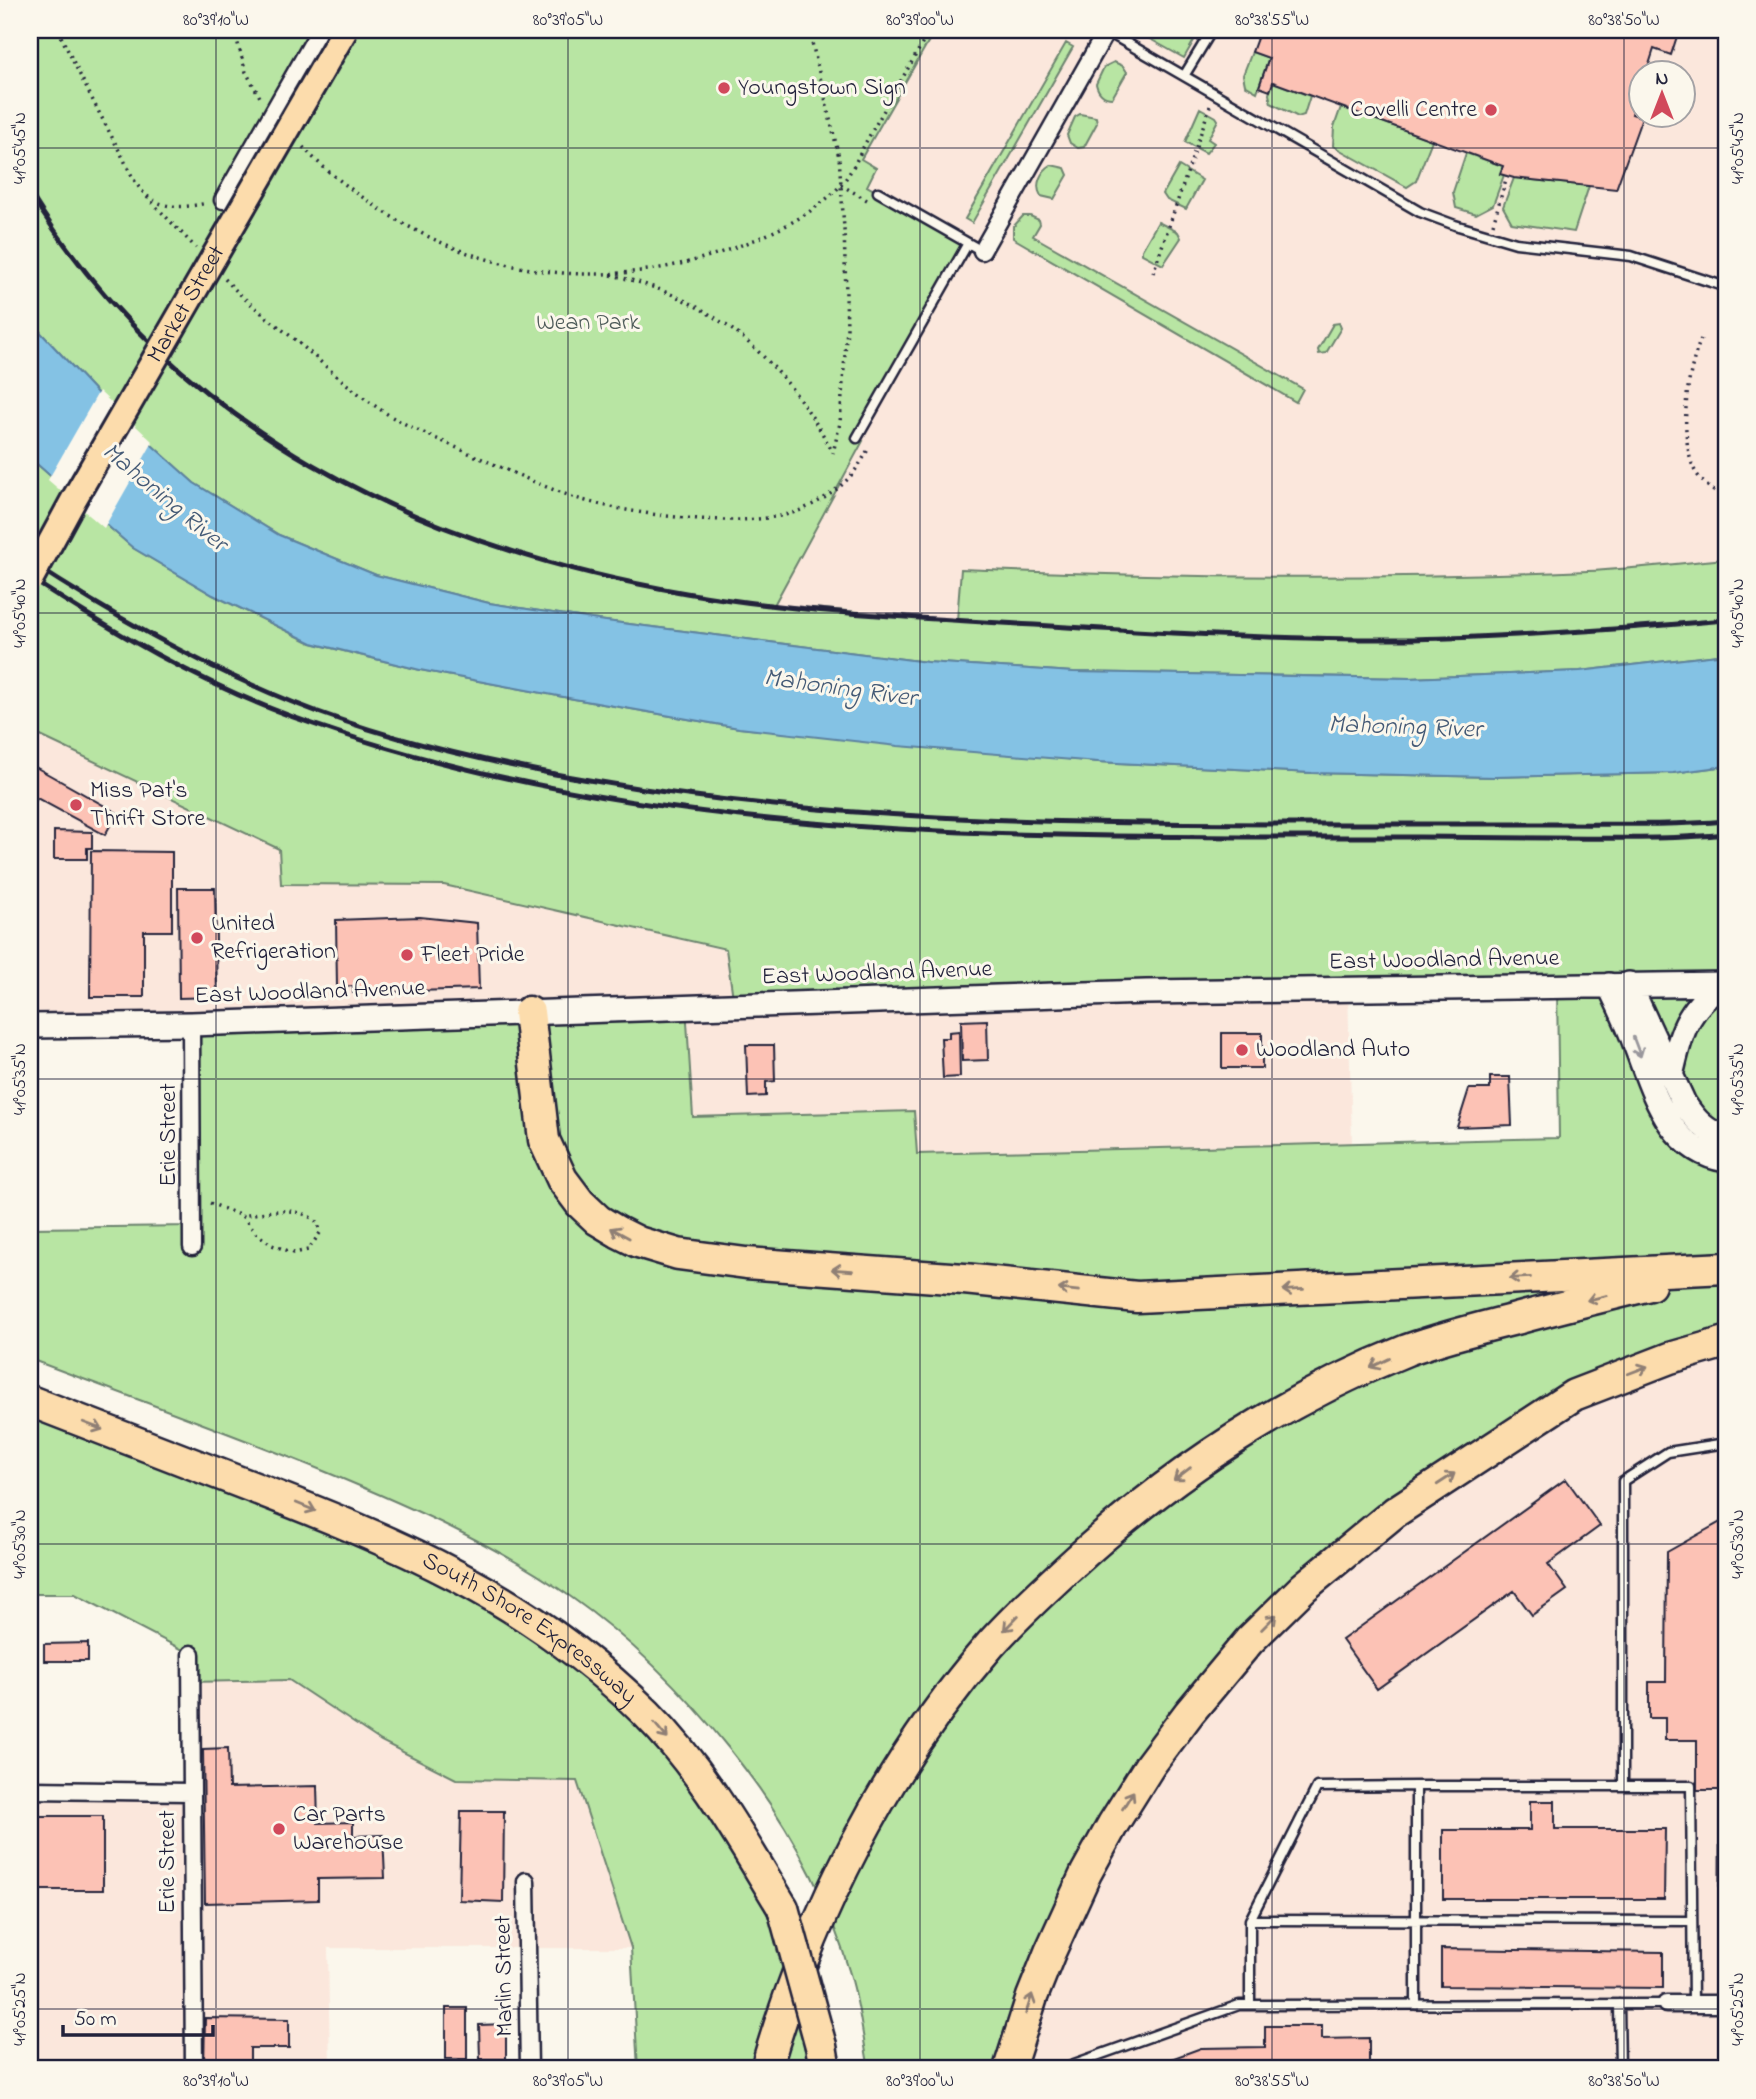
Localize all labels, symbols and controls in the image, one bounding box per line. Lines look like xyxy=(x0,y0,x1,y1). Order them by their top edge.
text: 80°39'10"W xyxy=(183,8,249,34)
text: 80°39'05"W xyxy=(533,8,603,34)
text: 80°39'00"W xyxy=(886,8,954,34)
text: 80°38'55"W xyxy=(1235,8,1309,34)
text: 80°38'50"W xyxy=(1588,8,1660,34)
north arrow xyxy=(1626,60,1696,130)
text: N xyxy=(1656,66,1669,93)
place label: Youngstown Sign xyxy=(738,71,906,106)
marker: Youngstown Sign xyxy=(716,80,732,96)
place label: Covelli Centre xyxy=(1350,93,1477,128)
marker: Covelli Centre xyxy=(1483,102,1499,118)
text: 41°05'45"N xyxy=(8,112,34,184)
text: 41°05'45"N xyxy=(1726,112,1752,184)
street label: Market Street xyxy=(139,239,234,370)
park label: Wean Park xyxy=(536,306,640,341)
water label: Mahoning River xyxy=(93,434,237,564)
text: 41°05'40"N xyxy=(8,578,34,648)
text: 41°05'40"N xyxy=(1726,578,1752,648)
water label: Mahoning River xyxy=(761,659,922,719)
water label: Mahoning River xyxy=(1327,706,1485,750)
place label: Miss Pat's Thrift Store xyxy=(90,774,206,837)
marker: Miss Pat's Thrift Store xyxy=(68,797,84,813)
place label: United Refrigeration xyxy=(211,907,336,970)
marker: United Refrigeration xyxy=(189,930,205,946)
place label: Fleet Pride xyxy=(420,938,525,973)
street label: East Woodland Avenue xyxy=(1328,941,1560,981)
marker: Fleet Pride xyxy=(399,947,415,963)
street label: East Woodland Avenue xyxy=(761,952,993,996)
street label: East Woodland Avenue xyxy=(194,971,426,1015)
place label: Woodland Auto xyxy=(1256,1033,1410,1068)
one-way arrow xyxy=(1631,1036,1644,1058)
marker: Woodland Auto xyxy=(1234,1042,1250,1058)
text: 41°05'35"N xyxy=(8,1043,34,1115)
text: 41°05'35"N xyxy=(1726,1043,1752,1115)
street label: Erie Street xyxy=(152,1083,187,1187)
one-way arrow xyxy=(610,1226,630,1240)
one-way arrow xyxy=(831,1263,854,1276)
one-way arrow xyxy=(1509,1272,1532,1285)
one-way arrow xyxy=(1058,1284,1081,1297)
one-way arrow xyxy=(1282,1284,1305,1297)
one-way arrow xyxy=(1587,1292,1609,1305)
one-way arrow xyxy=(1370,1357,1391,1370)
one-way arrow xyxy=(1627,1363,1649,1376)
one-way arrow xyxy=(82,1420,104,1433)
one-way arrow xyxy=(1173,1466,1192,1481)
one-way arrow xyxy=(1435,1472,1455,1486)
one-way arrow xyxy=(294,1502,316,1515)
text: 41°05'30"N xyxy=(8,1509,34,1579)
text: 41°05'30"N xyxy=(1726,1509,1752,1579)
street label: South Shore Expressway xyxy=(416,1543,645,1714)
one-way arrow xyxy=(1260,1613,1277,1630)
one-way arrow xyxy=(1002,1614,1019,1631)
one-way arrow xyxy=(653,1721,669,1739)
one-way arrow xyxy=(1121,1791,1136,1810)
place label: Car Parts Warehouse xyxy=(293,1798,404,1861)
street label: Erie Street xyxy=(151,1810,186,1914)
marker: Car Parts Warehouse xyxy=(271,1821,287,1837)
street label: Marlin Street xyxy=(486,1915,524,2037)
text: 41°05'25"N xyxy=(8,1972,34,2046)
text: 41°05'25"N xyxy=(1726,1972,1752,2046)
scale bar xyxy=(63,1994,214,2038)
one-way arrow xyxy=(1024,1994,1037,2016)
text: 50 m xyxy=(74,2005,117,2035)
text: 80°39'10"W xyxy=(183,2069,249,2095)
text: 80°39'05"W xyxy=(533,2069,603,2095)
text: 80°39'00"W xyxy=(886,2069,954,2095)
text: 80°38'55"W xyxy=(1235,2069,1309,2095)
text: 80°38'50"W xyxy=(1588,2069,1660,2095)

